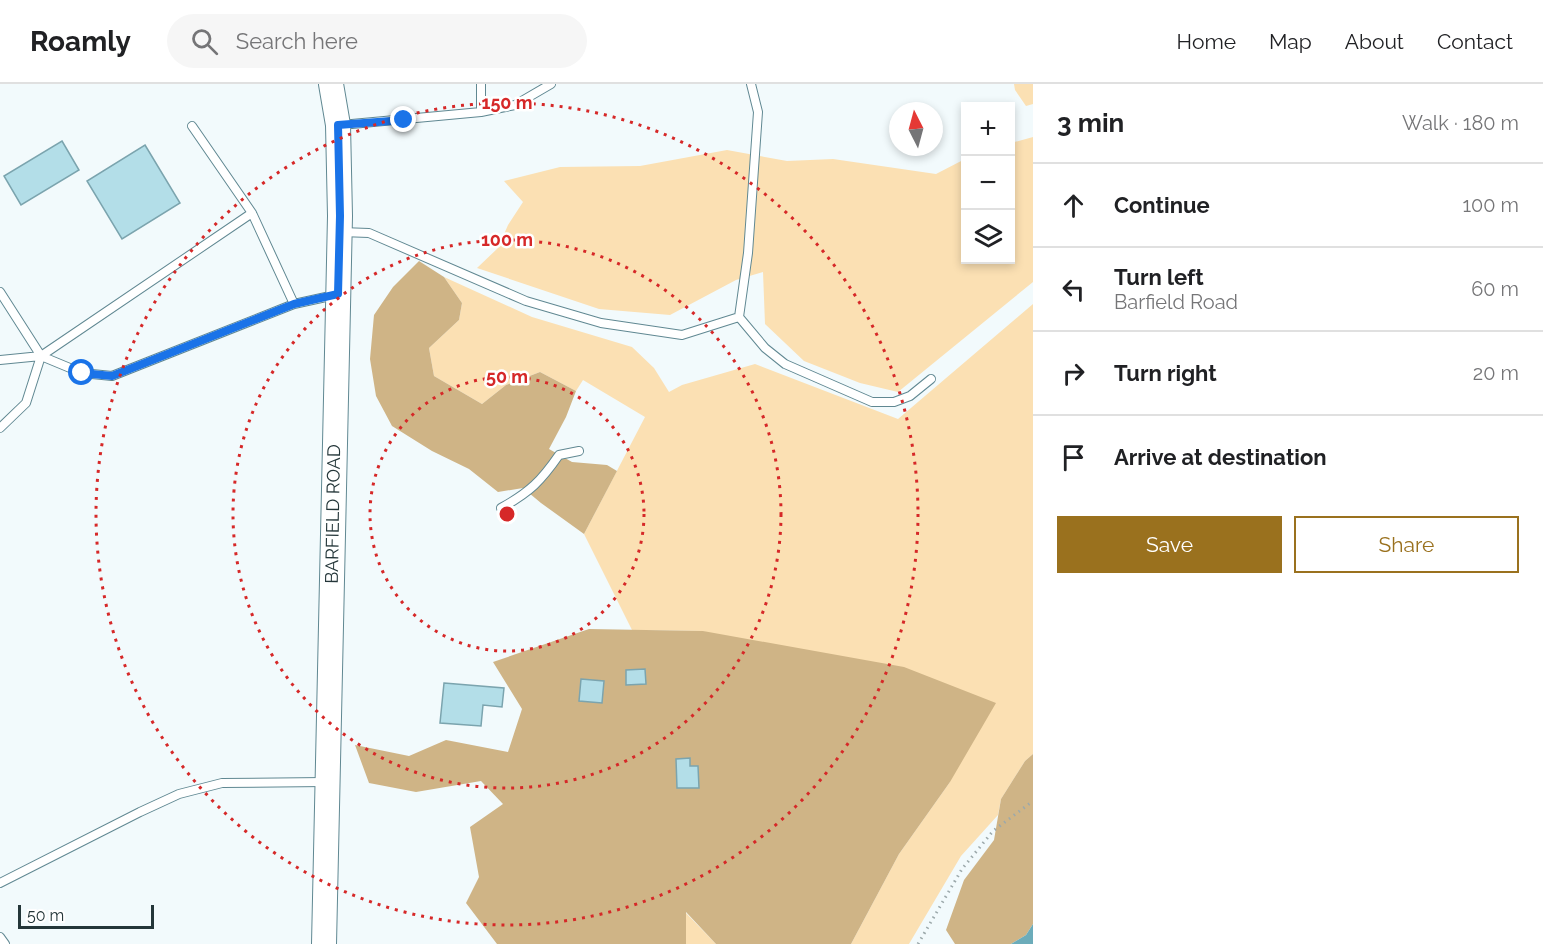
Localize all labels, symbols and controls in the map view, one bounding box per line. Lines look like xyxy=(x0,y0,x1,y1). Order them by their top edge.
search box xyxy=(167,14,587,68)
text: Roamly xyxy=(30,25,131,58)
icon: search xyxy=(188,25,221,58)
text: Search here xyxy=(236,28,358,54)
text: Home xyxy=(1177,29,1236,54)
text: Map xyxy=(1269,29,1312,54)
text: About xyxy=(1345,29,1404,54)
text: Contact xyxy=(1437,29,1513,54)
text: 150 m xyxy=(482,92,533,113)
north arrow xyxy=(889,102,943,156)
map controls xyxy=(961,102,1015,264)
button: + xyxy=(961,102,1015,156)
route end xyxy=(390,106,416,132)
text: 3 min xyxy=(1057,108,1124,138)
text: Walk · 180 m xyxy=(1402,111,1519,135)
button: − xyxy=(961,156,1015,210)
icon: ahead xyxy=(1057,189,1090,222)
text: Continue xyxy=(1114,192,1210,218)
text: 100 m xyxy=(1462,193,1519,217)
button: layers xyxy=(961,210,1015,264)
text: 100 m xyxy=(481,229,533,250)
text: Turn left xyxy=(1114,264,1204,290)
icon: left xyxy=(1057,273,1090,306)
text: 60 m xyxy=(1471,277,1519,301)
text: Barfield Road xyxy=(1114,290,1238,314)
icon: right xyxy=(1057,357,1090,390)
route start xyxy=(68,359,94,385)
text: Turn right xyxy=(1114,360,1217,386)
text: 20 m xyxy=(1473,361,1519,385)
text: 50 m xyxy=(486,366,528,387)
icon: arrive xyxy=(1057,441,1090,474)
street label: BARFIELD ROAD xyxy=(321,444,344,584)
text: Arrive at destination xyxy=(1114,444,1327,470)
centre of rings xyxy=(497,504,517,524)
button: Save xyxy=(1057,516,1282,573)
button: Share xyxy=(1294,516,1519,573)
scale bar xyxy=(18,902,154,930)
text: 50 m xyxy=(27,906,64,925)

